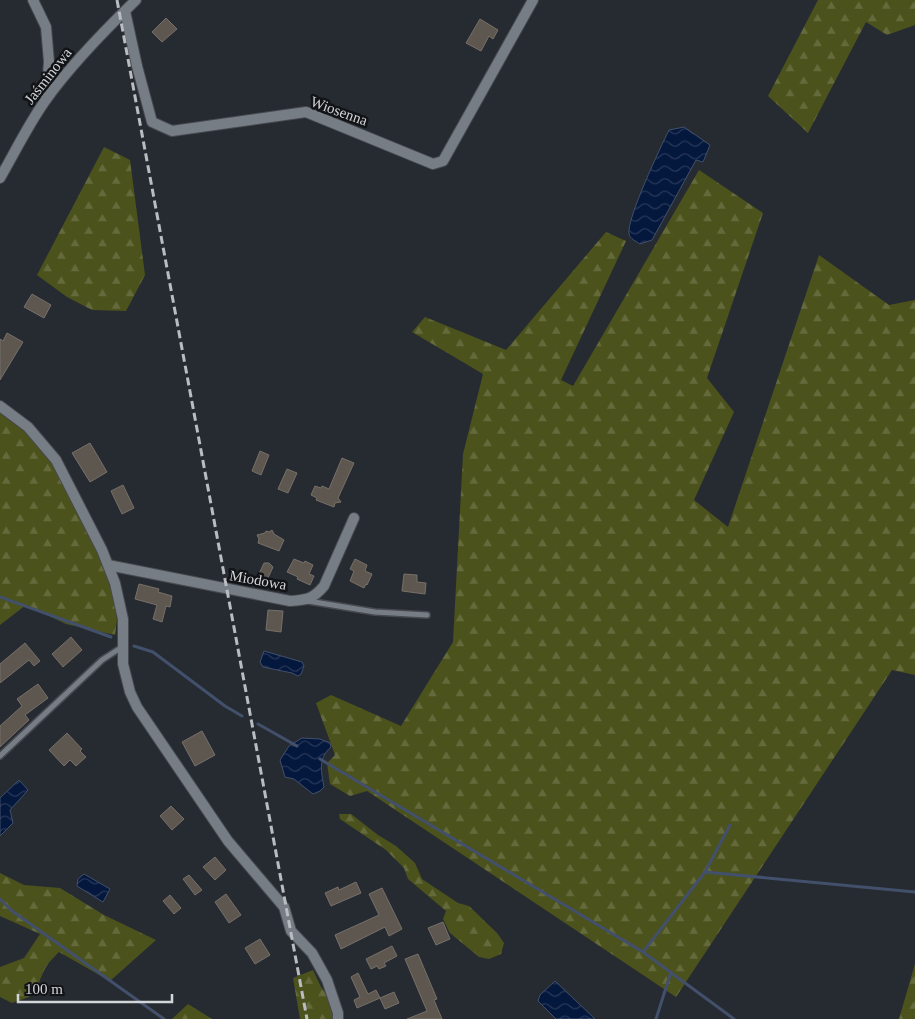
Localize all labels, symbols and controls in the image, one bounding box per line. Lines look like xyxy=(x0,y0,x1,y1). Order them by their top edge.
street label: Jaśminowa xyxy=(21,45,75,107)
street label: Wiosenna xyxy=(308,93,370,129)
street label: Miodowa xyxy=(228,567,288,593)
scale bar xyxy=(18,972,171,1004)
text: 100 m xyxy=(25,981,63,997)

